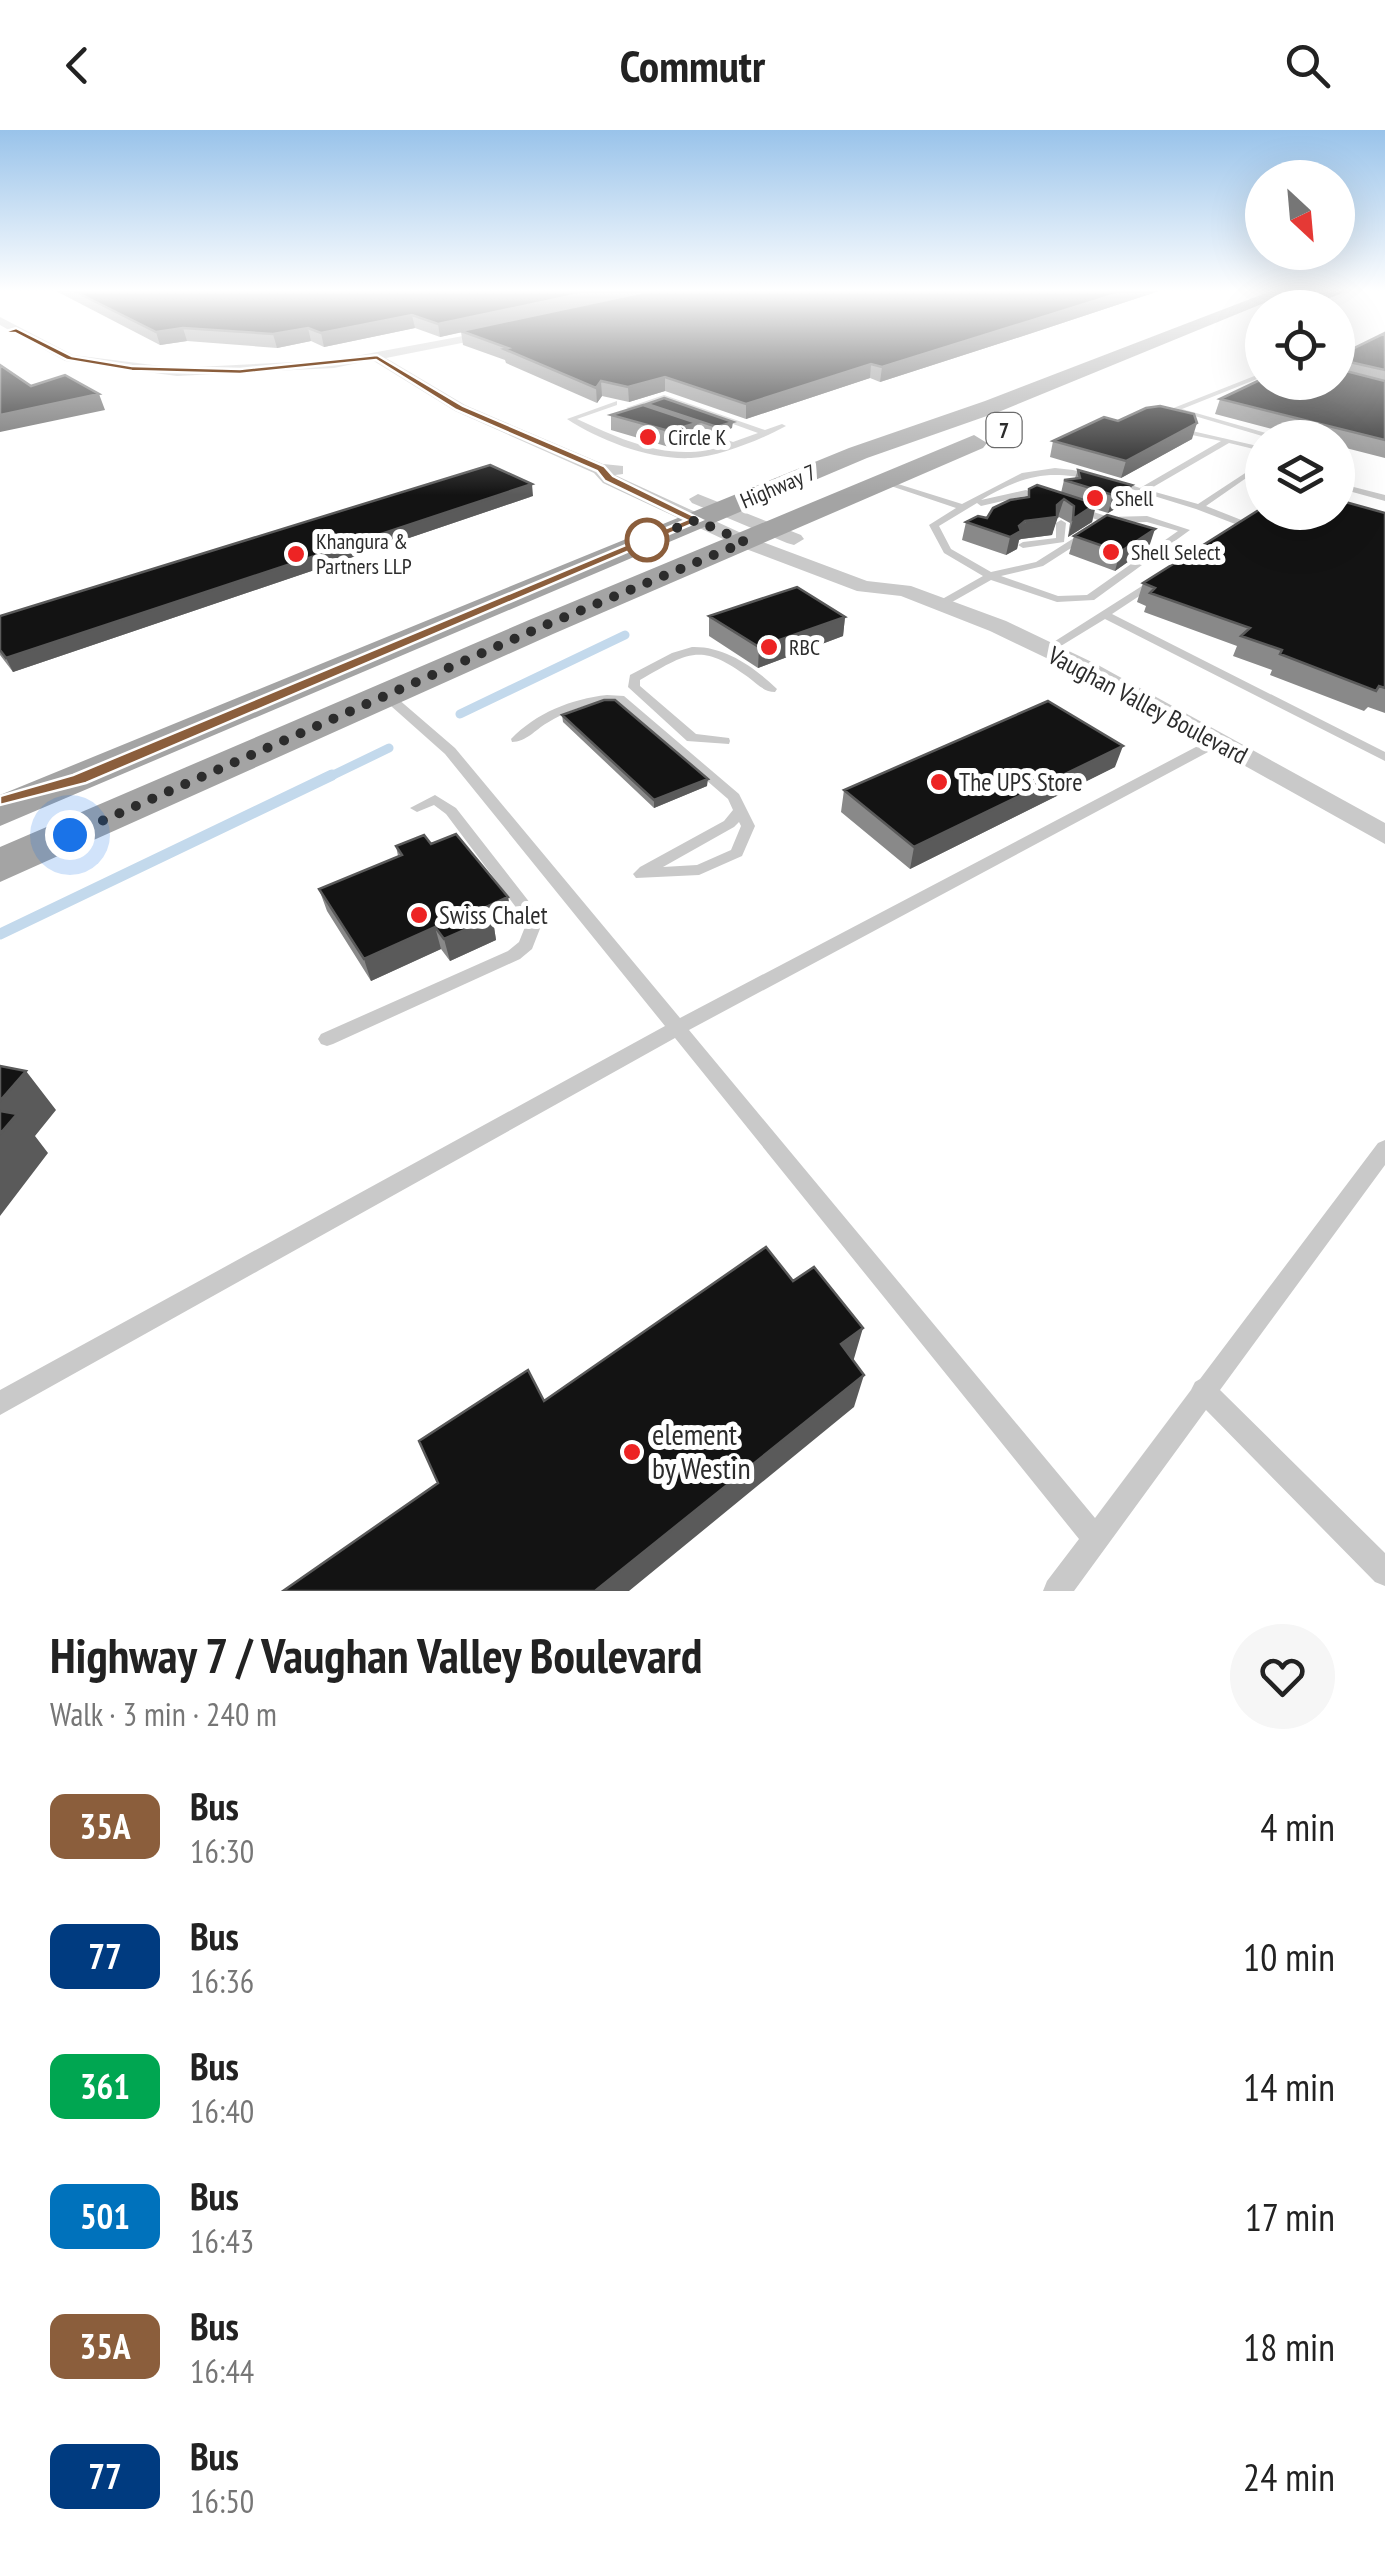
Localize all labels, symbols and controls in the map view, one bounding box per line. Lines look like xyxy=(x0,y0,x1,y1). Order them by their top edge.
text: Commutr xyxy=(620,36,765,94)
icon: back xyxy=(50,38,105,93)
icon: search xyxy=(1280,38,1335,93)
north arrow xyxy=(1245,160,1355,270)
map controls xyxy=(1245,160,1355,530)
button: locate xyxy=(1245,290,1355,400)
road number: 7 xyxy=(986,413,1022,447)
button: layers xyxy=(1245,420,1355,530)
place label: Circle K xyxy=(668,423,727,451)
marker: Circle K xyxy=(637,426,659,448)
street label: Highway 7 xyxy=(736,458,820,514)
place label: Shell xyxy=(1115,484,1154,512)
marker: Shell xyxy=(1084,487,1106,509)
unlabelled marker xyxy=(626,519,668,561)
place label: Khangura & Partners LLP xyxy=(316,527,412,580)
place label: Shell Select xyxy=(1131,538,1221,566)
marker: Shell Select xyxy=(1100,541,1122,563)
marker: Khangura & Partners LLP xyxy=(285,543,307,565)
place label: RBC xyxy=(789,633,820,661)
marker: RBC xyxy=(758,636,780,658)
street label: Vaughan Valley Boulevard xyxy=(1042,638,1253,771)
place label: The UPS Store xyxy=(959,766,1082,798)
marker: The UPS Store xyxy=(928,771,950,793)
your location xyxy=(45,810,95,860)
place label: Swiss Chalet xyxy=(439,899,548,931)
marker: Swiss Chalet xyxy=(408,904,430,926)
place label: element by Westin xyxy=(652,1414,751,1487)
marker: element by Westin xyxy=(621,1441,643,1463)
text: Highway 7 / Vaughan Valley Boulevard xyxy=(50,1624,702,1686)
button: heart xyxy=(1230,1624,1335,1729)
text: Walk · 3 min · 240 m xyxy=(50,1693,277,1735)
text: Bus xyxy=(190,1781,239,1830)
text: 4 min xyxy=(1260,1802,1335,1851)
text: 35A xyxy=(80,1803,131,1849)
text: 16:30 xyxy=(190,1830,254,1872)
text: Bus xyxy=(190,1911,239,1960)
text: 10 min xyxy=(1243,1932,1335,1981)
text: 77 xyxy=(88,1933,122,1979)
text: 16:36 xyxy=(190,1960,254,2002)
text: Bus xyxy=(190,2041,239,2090)
text: 14 min xyxy=(1243,2062,1335,2111)
text: 361 xyxy=(80,2063,130,2109)
text: 16:40 xyxy=(190,2090,254,2132)
text: Bus xyxy=(190,2171,239,2220)
text: 17 min xyxy=(1245,2192,1335,2241)
text: 501 xyxy=(80,2193,130,2239)
text: 16:43 xyxy=(190,2220,254,2262)
text: Bus xyxy=(190,2301,239,2350)
text: 18 min xyxy=(1243,2322,1335,2371)
text: 35A xyxy=(80,2323,131,2369)
text: 16:44 xyxy=(190,2350,254,2392)
text: Bus xyxy=(190,2431,239,2480)
text: 24 min xyxy=(1243,2452,1335,2501)
text: 77 xyxy=(88,2453,122,2499)
text: 16:50 xyxy=(190,2480,254,2522)

